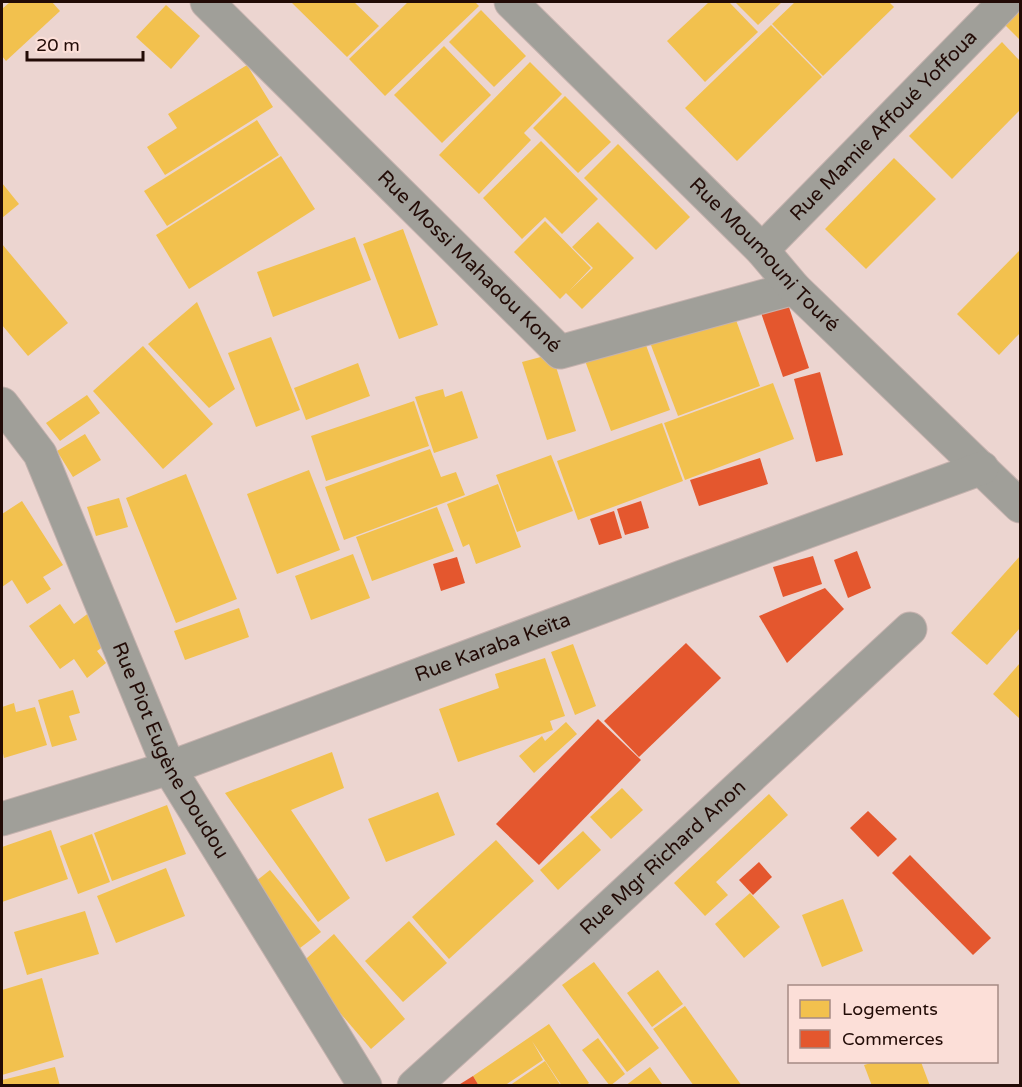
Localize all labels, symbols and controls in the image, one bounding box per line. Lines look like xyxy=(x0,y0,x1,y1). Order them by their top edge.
scale bar xyxy=(27,24,142,62)
street label: Rue Mamie Affoué Yoffoua xyxy=(785,25,982,226)
text: 20 m xyxy=(36,34,80,56)
street label: Rue Mossi Mahadou Koné xyxy=(372,166,566,358)
street label: Rue Moumouni Touré xyxy=(684,173,844,337)
street label: Rue Karaba Keïta xyxy=(412,608,574,687)
street label: Rue Piot Eugène Doudou xyxy=(107,639,234,863)
street label: Rue Mgr Richard Anon xyxy=(575,775,751,940)
legend xyxy=(788,985,998,1063)
text: Logements xyxy=(842,998,938,1020)
text: Commerces xyxy=(842,1028,943,1050)

